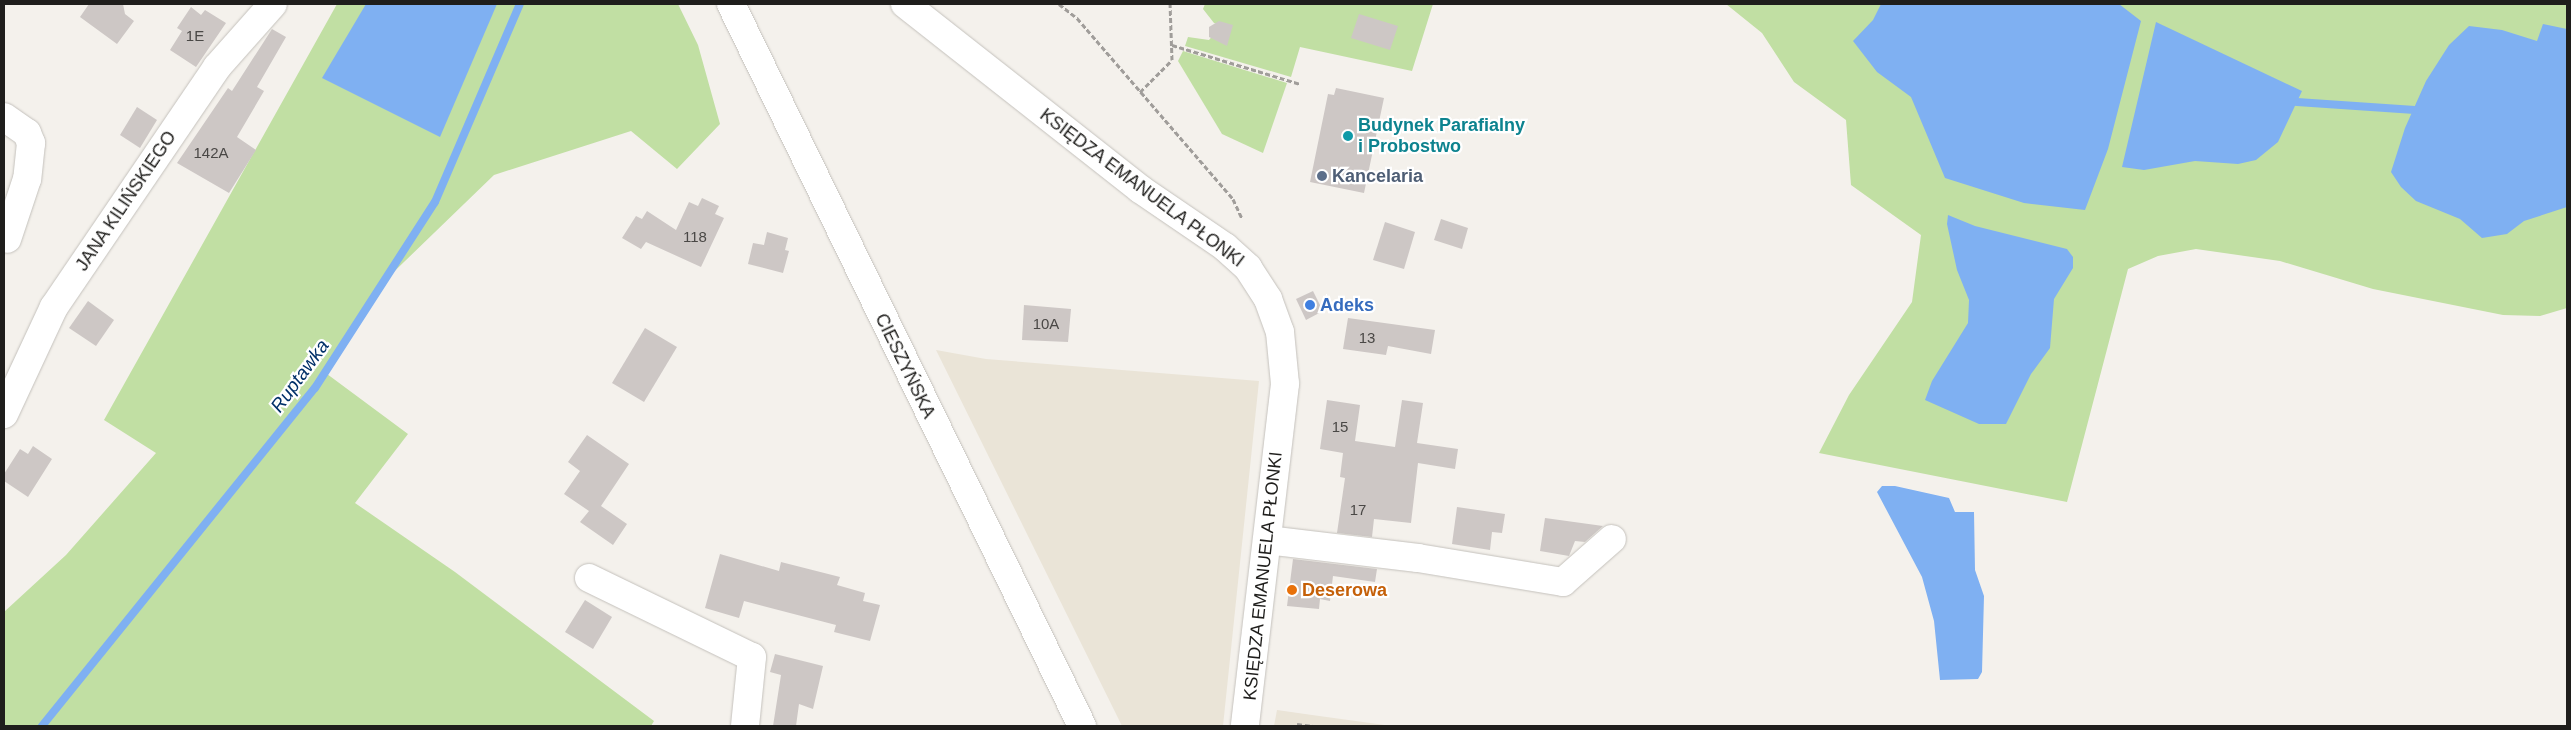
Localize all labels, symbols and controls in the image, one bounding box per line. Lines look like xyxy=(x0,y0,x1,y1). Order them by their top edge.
house number: 1E xyxy=(186,27,204,45)
street label: KSIĘDZA EMANUELA PŁONKI xyxy=(1035,104,1249,272)
place label: Budynek Parafialny i Probostwo xyxy=(1358,115,1525,158)
street label: JANA KILIŃSKIEGO xyxy=(71,127,181,275)
marker: Budynek Parafialny i Probostwo xyxy=(1342,130,1354,142)
house number: 142A xyxy=(193,144,229,162)
place label: Kancelaria xyxy=(1332,165,1423,187)
marker: Kancelaria xyxy=(1316,170,1328,182)
house number: 118 xyxy=(683,228,707,246)
place label: Adeks xyxy=(1320,294,1374,316)
marker: Adeks xyxy=(1304,299,1316,311)
street label: CIESZYŃSKA xyxy=(870,310,940,422)
house number: 10A xyxy=(1033,315,1059,333)
house number: 13 xyxy=(1359,329,1375,347)
water label: Ruptawka xyxy=(266,335,334,417)
house number: 15 xyxy=(1332,418,1348,436)
street label: KSIĘDZA EMANUELA PŁONKI xyxy=(1239,450,1287,702)
house number: 17 xyxy=(1350,501,1366,519)
place label: Deserowa xyxy=(1302,579,1387,601)
marker: Deserowa xyxy=(1286,584,1298,596)

